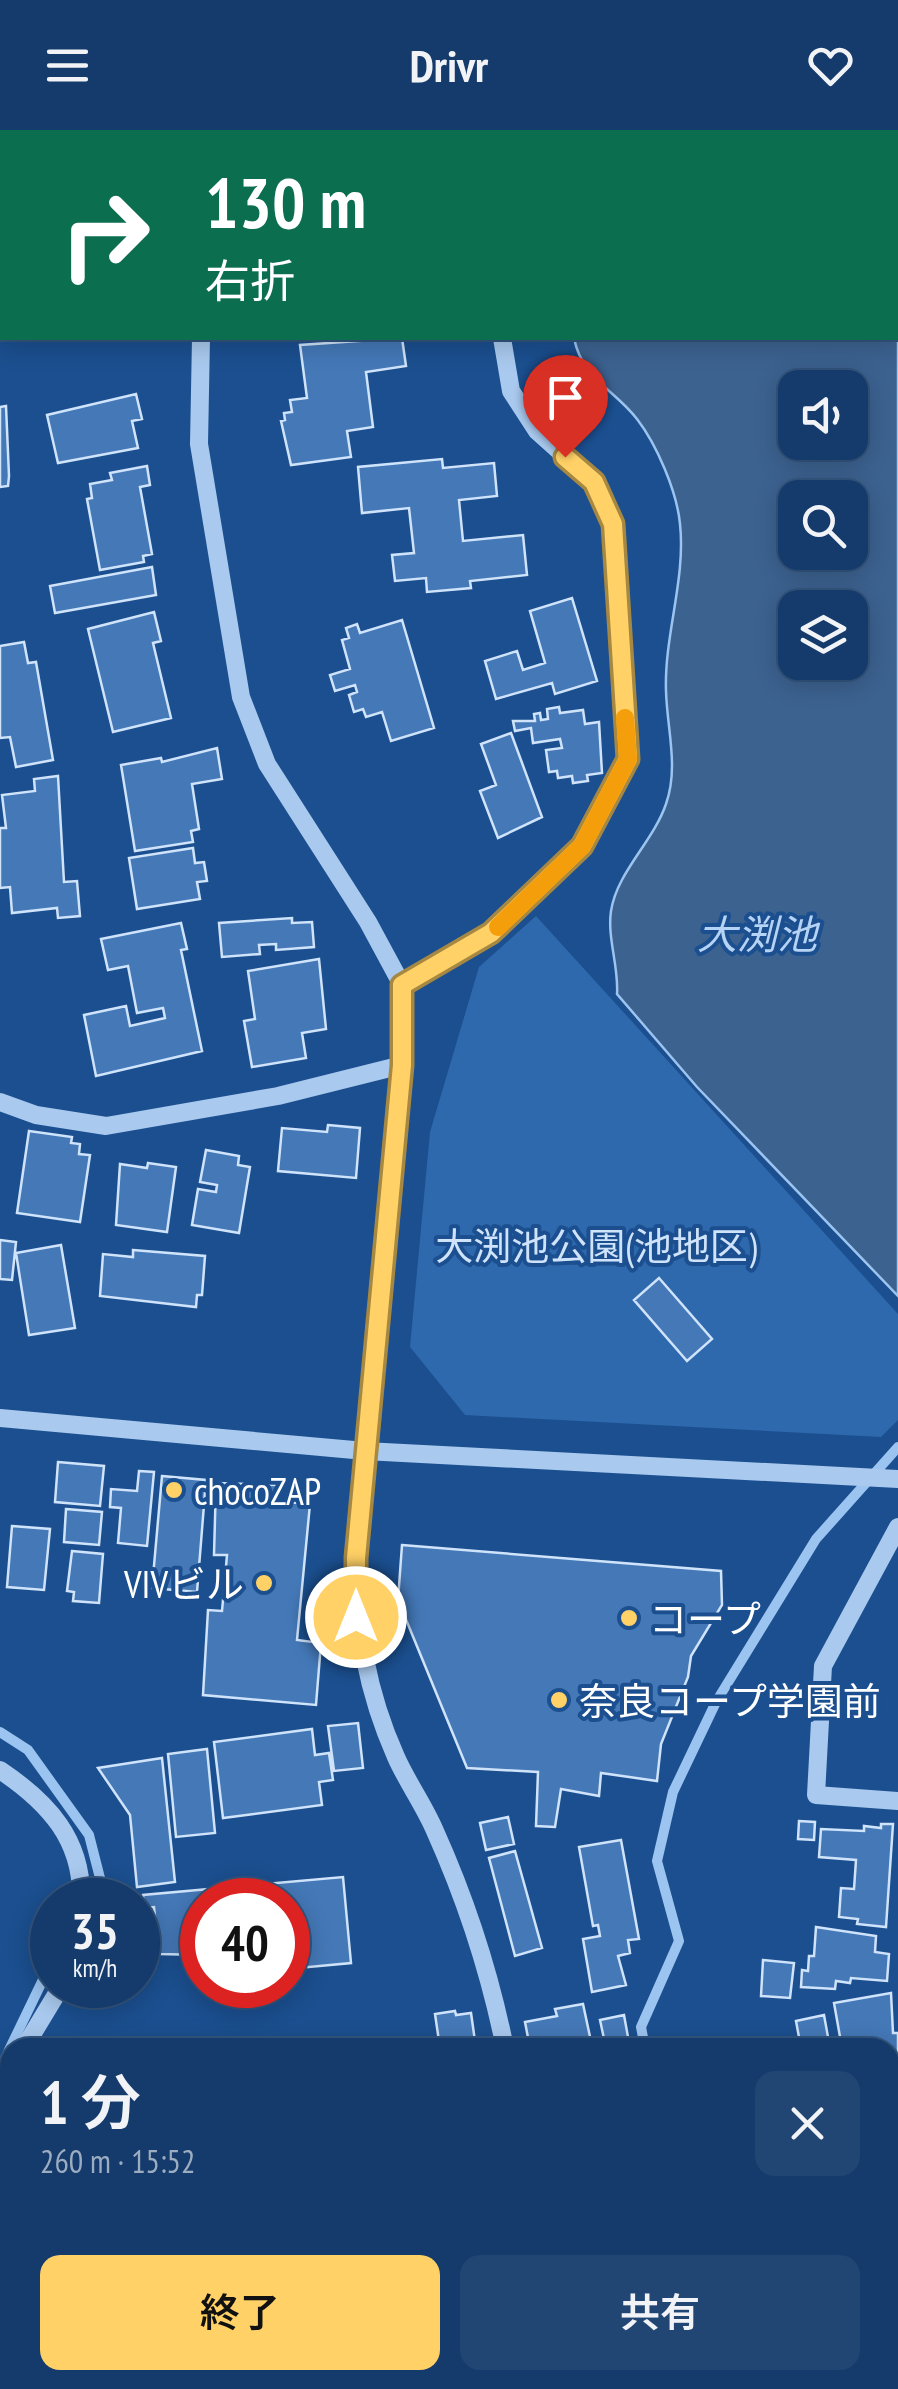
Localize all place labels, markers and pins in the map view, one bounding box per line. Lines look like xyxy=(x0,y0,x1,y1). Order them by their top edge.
pin xyxy=(523,355,608,458)
place label: chocoZAP xyxy=(194,1466,321,1515)
marker: chocoZAP xyxy=(163,1479,185,1501)
place label: VIVビル xyxy=(123,1559,244,1608)
marker: VIVビル xyxy=(253,1572,275,1594)
place label: コープ xyxy=(649,1594,761,1643)
marker: コープ xyxy=(618,1607,640,1629)
place label: 奈良コープ学園前 xyxy=(579,1676,881,1725)
marker: 奈良コープ学園前 xyxy=(548,1689,570,1711)

